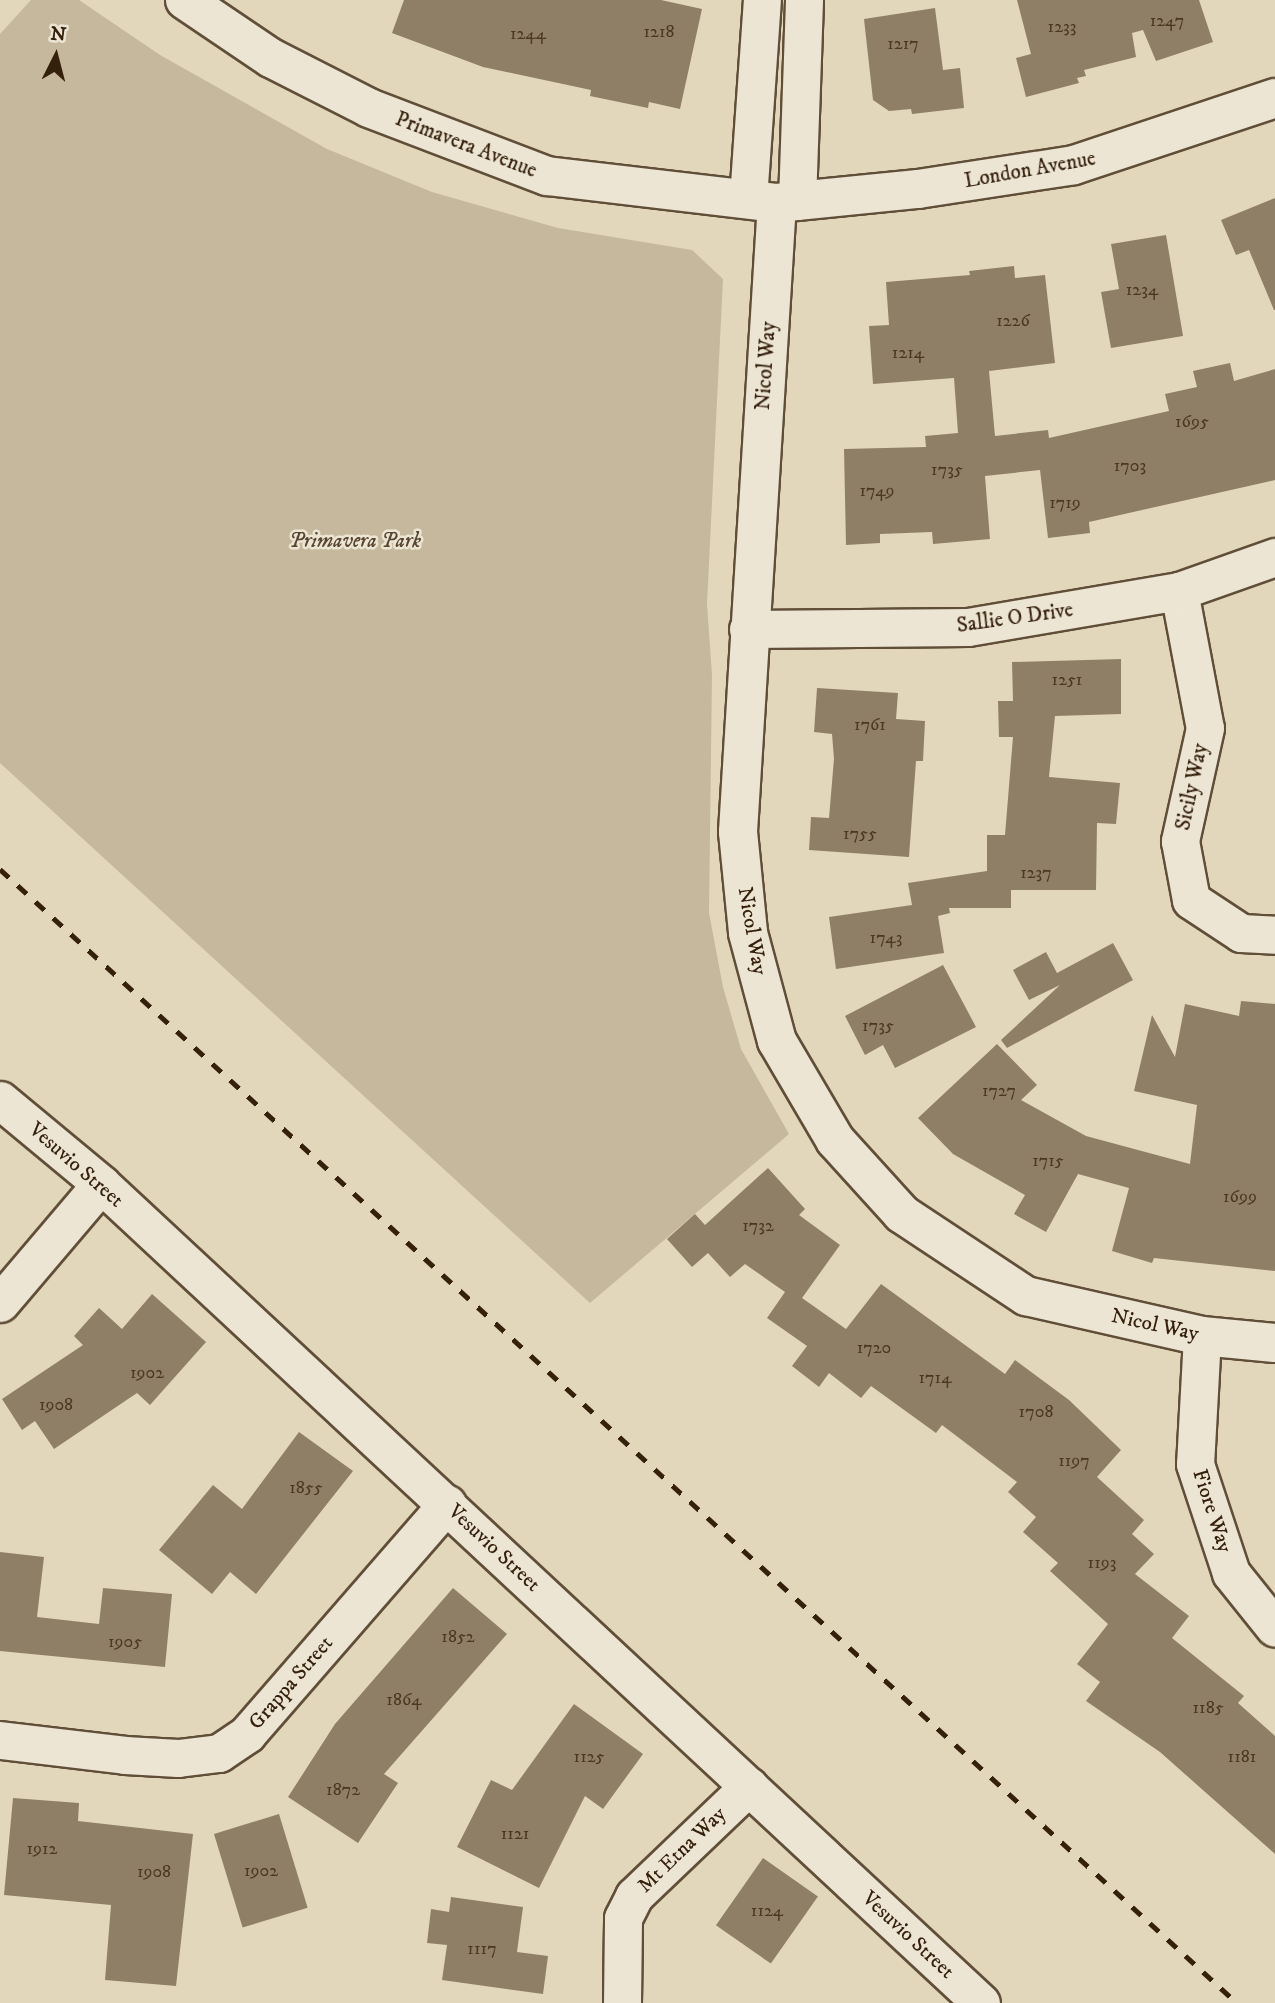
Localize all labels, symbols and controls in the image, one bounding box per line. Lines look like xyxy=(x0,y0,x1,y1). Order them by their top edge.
house number: 1247 xyxy=(1150,10,1184,32)
house number: 1233 xyxy=(1048,16,1076,38)
north arrow xyxy=(21,21,91,91)
house number: 1218 xyxy=(643,21,675,43)
text: N xyxy=(49,22,67,47)
house number: 1244 xyxy=(510,23,546,45)
house number: 1217 xyxy=(887,33,919,55)
street label: Primavera Avenue xyxy=(392,106,540,184)
street label: London Avenue xyxy=(962,146,1098,194)
house number: 1234 xyxy=(1126,279,1158,301)
house number: 1226 xyxy=(996,310,1030,332)
street label: Nicol Way xyxy=(750,321,782,411)
house number: 1214 xyxy=(892,342,924,364)
house number: 1695 xyxy=(1175,411,1209,433)
house number: 1703 xyxy=(1114,455,1146,477)
house number: 1735 xyxy=(931,459,963,481)
house number: 1749 xyxy=(859,480,895,502)
house number: 1719 xyxy=(1049,492,1081,514)
park label: Primavera Park xyxy=(289,528,421,554)
street label: Sallie O Drive xyxy=(955,597,1075,639)
house number: 1251 xyxy=(1052,669,1082,691)
house number: 1761 xyxy=(854,714,886,736)
street label: Sicily Way xyxy=(1171,741,1213,833)
house number: 1755 xyxy=(843,823,877,845)
house number: 1237 xyxy=(1020,862,1052,884)
street label: Nicol Way xyxy=(732,885,772,977)
house number: 1743 xyxy=(870,927,902,949)
house number: 1735 xyxy=(862,1015,894,1037)
house number: 1727 xyxy=(982,1080,1016,1102)
street label: Vesuvio Street xyxy=(24,1117,128,1213)
house number: 1715 xyxy=(1032,1150,1064,1172)
house number: 1699 xyxy=(1223,1186,1257,1208)
house number: 1732 xyxy=(742,1215,774,1237)
street label: Nicol Way xyxy=(1109,1303,1201,1347)
house number: 1720 xyxy=(857,1337,891,1359)
house number: 1902 xyxy=(130,1362,164,1384)
house number: 1714 xyxy=(918,1367,952,1389)
house number: 1908 xyxy=(39,1394,73,1416)
house number: 1708 xyxy=(1019,1401,1053,1423)
house number: 1197 xyxy=(1058,1450,1090,1472)
street label: Fiore Way xyxy=(1187,1466,1237,1556)
house number: 1855 xyxy=(289,1477,323,1499)
street label: Vesuvio Street xyxy=(443,1499,545,1597)
house number: 1193 xyxy=(1088,1552,1116,1574)
house number: 1852 xyxy=(441,1626,475,1648)
house number: 1905 xyxy=(108,1631,142,1653)
street label: Grappa Street xyxy=(244,1631,338,1735)
house number: 1864 xyxy=(386,1689,422,1711)
house number: 1185 xyxy=(1192,1697,1224,1719)
house number: 1125 xyxy=(574,1746,604,1768)
house number: 1181 xyxy=(1228,1746,1256,1768)
house number: 1872 xyxy=(326,1779,360,1801)
street label: Mt Etna Way xyxy=(633,1802,731,1898)
house number: 1121 xyxy=(501,1823,529,1845)
house number: 1912 xyxy=(27,1838,57,1860)
house number: 1902 xyxy=(244,1860,278,1882)
house number: 1908 xyxy=(137,1861,171,1883)
street label: Vesuvio Street xyxy=(857,1886,959,1984)
house number: 1124 xyxy=(751,1900,783,1922)
house number: 1117 xyxy=(467,1938,497,1960)

